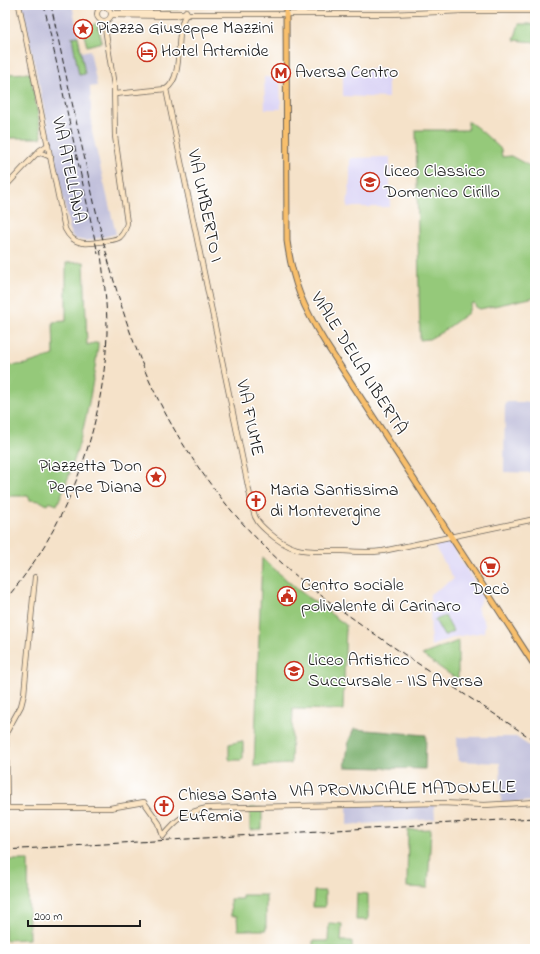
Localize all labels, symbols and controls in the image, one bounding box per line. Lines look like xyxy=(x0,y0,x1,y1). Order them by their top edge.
place label: Piazza Giuseppe Mazzini xyxy=(97,16,274,42)
place icon: Piazza Giuseppe Mazzini xyxy=(72,18,94,40)
place label: Hotel Artemide xyxy=(161,39,270,65)
hotel icon: Hotel Artemide xyxy=(136,41,158,63)
place label: Aversa Centro xyxy=(295,60,398,86)
metro station icon: Aversa Centro xyxy=(270,62,292,84)
street label: VIA ATELLANA xyxy=(44,113,92,226)
street label: VIA UMBERTO I xyxy=(179,146,229,265)
place label: Liceo Classico Domenico Cirillo xyxy=(383,159,500,206)
school or university icon: Liceo Classico Domenico Cirillo xyxy=(359,171,381,193)
street label: VIALE DELLA LIBERTÀ xyxy=(303,287,413,440)
street label: VIA FIUME xyxy=(228,376,270,459)
place label: Piazzetta Don Peppe Diana xyxy=(39,454,142,501)
place icon: Piazzetta Don Peppe Diana xyxy=(145,466,167,488)
place label: Maria Santissima di Montevergine xyxy=(270,478,398,526)
church icon: Maria Santissima di Montevergine xyxy=(245,490,267,512)
supermarket icon: Decò xyxy=(479,556,501,578)
place label: Centro sociale polivalente di Carinaro xyxy=(301,573,461,620)
place label: Decò xyxy=(470,577,509,603)
public building icon: Centro sociale polivalente di Carinaro xyxy=(276,585,298,607)
place label: Liceo Artistico Succursale - IIS Aversa xyxy=(308,648,483,695)
school or university icon: Liceo Artistico Succursale - IIS Aversa xyxy=(283,660,305,682)
street label: VIA PROVINCIALE MADONELLE xyxy=(289,775,516,805)
place label: Chiesa Santa Eufemia xyxy=(178,783,277,830)
church icon: Chiesa Santa Eufemia xyxy=(153,795,175,817)
scale bar xyxy=(28,902,140,928)
text: 200 m xyxy=(34,908,63,926)

